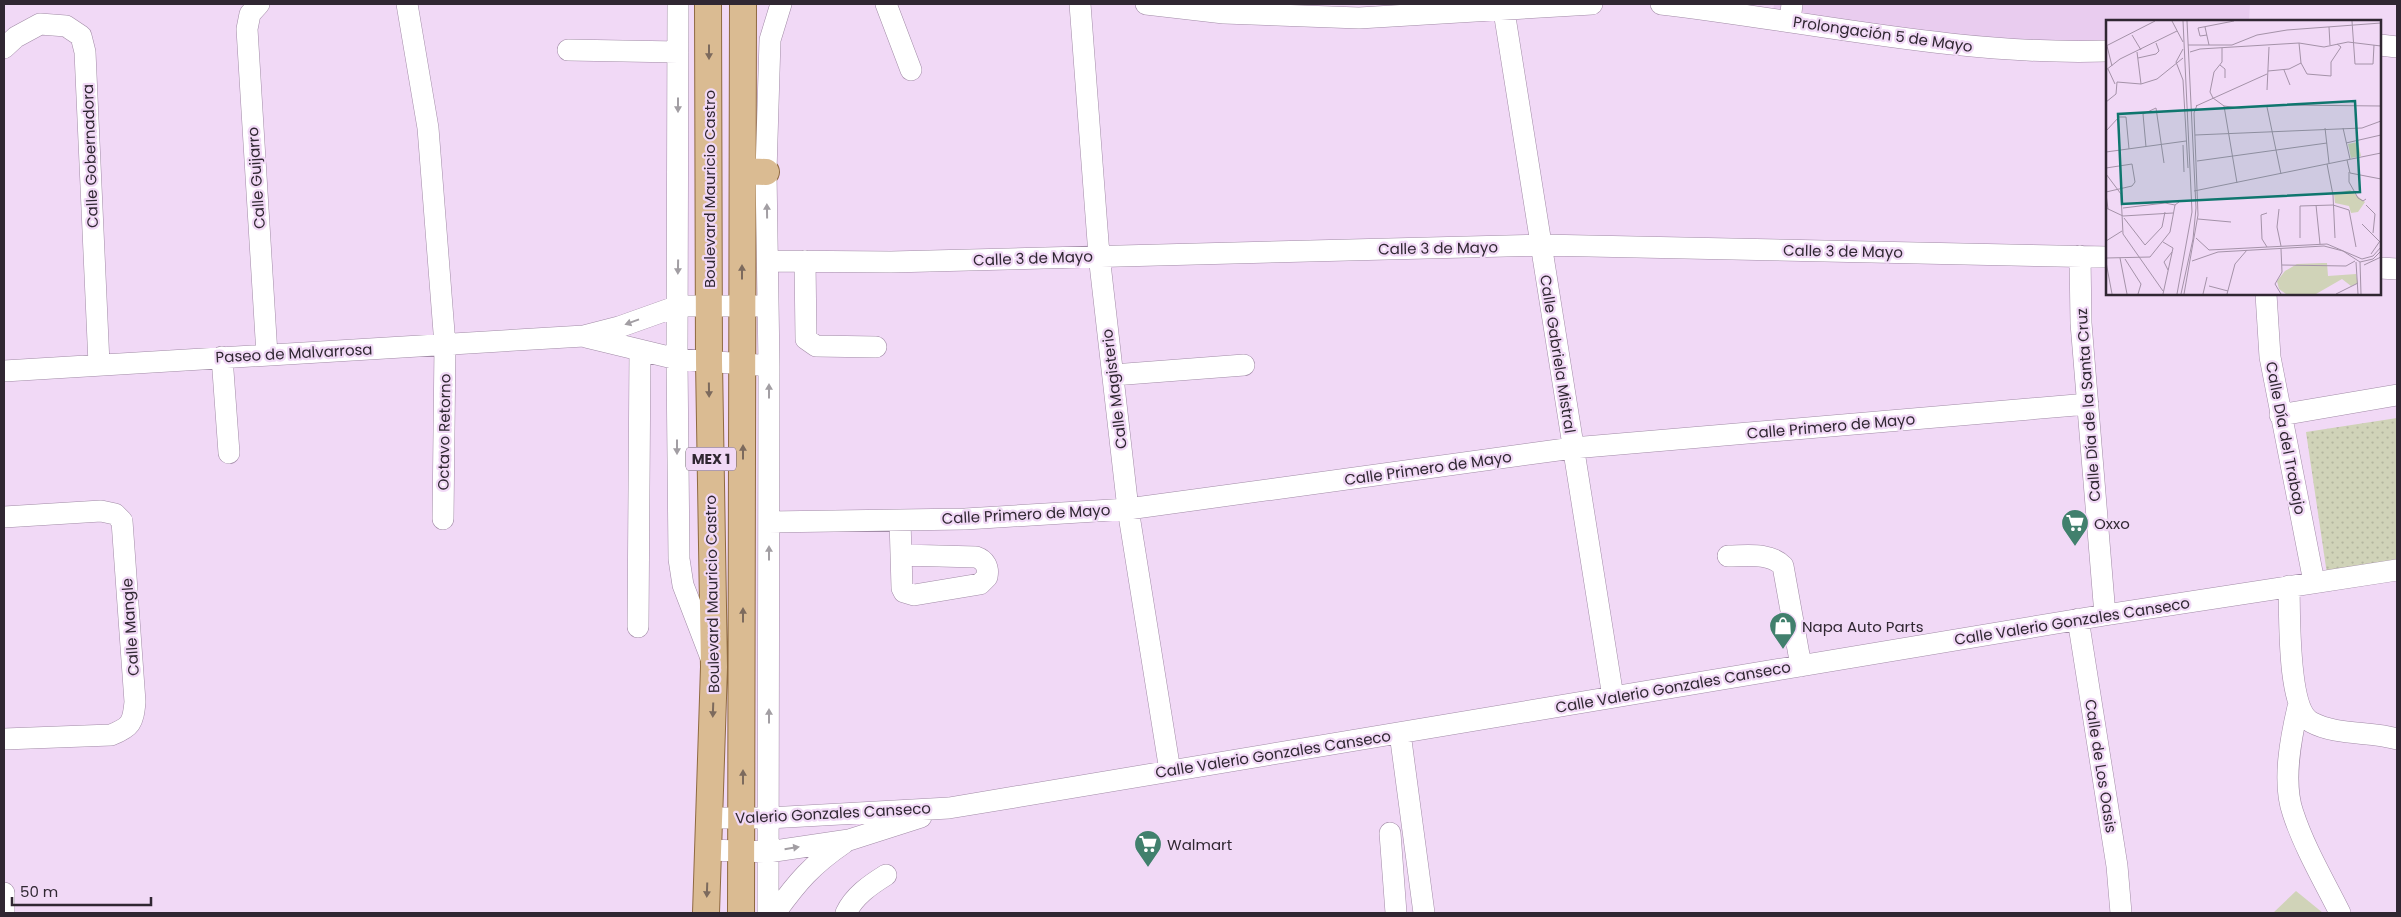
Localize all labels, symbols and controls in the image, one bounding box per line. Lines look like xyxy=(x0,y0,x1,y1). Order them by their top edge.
street label: Prolongación 5 de Mayo xyxy=(1792,11,1974,57)
inset map xyxy=(2106,20,2381,295)
one-way arrow xyxy=(705,45,713,61)
street label: Calle Gobernadora xyxy=(77,84,103,228)
street label: Boulevard Mauricio Castro xyxy=(699,90,720,288)
one-way arrow xyxy=(674,97,682,113)
street label: Calle Guijarro xyxy=(242,126,270,230)
one-way arrow xyxy=(763,203,771,219)
street label: Calle 3 de Mayo xyxy=(1378,236,1498,260)
street label: Calle 3 de Mayo xyxy=(1783,239,1903,263)
street label: Calle 3 de Mayo xyxy=(973,245,1093,271)
one-way arrow xyxy=(674,260,682,276)
one-way arrow xyxy=(738,264,746,280)
street label: Calle Gabriela Mistral xyxy=(1535,273,1581,435)
street label: Calle Día de la Santa Cruz xyxy=(2071,307,2105,502)
one-way arrow xyxy=(624,318,639,326)
street label: Calle Magisterio xyxy=(1096,328,1132,450)
street label: Paseo de Malvarrosa xyxy=(215,338,373,368)
street label: Calle Día del Trabajo xyxy=(2261,360,2311,516)
street label: Octavo Retorno xyxy=(432,373,456,491)
one-way arrow xyxy=(706,382,714,398)
one-way arrow xyxy=(765,383,773,399)
street label: Calle Primero de Mayo xyxy=(1746,408,1916,444)
one-way arrow xyxy=(673,440,681,456)
one-way arrow xyxy=(739,444,747,460)
street label: Calle Primero de Mayo xyxy=(1343,446,1513,490)
road number: MEX 1 xyxy=(686,448,736,470)
street label: Boulevard Mauricio Castro xyxy=(700,495,724,693)
street label: Calle Primero de Mayo xyxy=(941,499,1111,529)
supermarket icon: Oxxo xyxy=(2060,508,2090,547)
place label: Oxxo xyxy=(2094,513,2130,534)
one-way arrow xyxy=(765,545,773,561)
street label: Calle Mangle xyxy=(116,577,144,677)
street label: Calle Valerio Gonzales Canseco xyxy=(1953,592,2191,650)
one-way arrow xyxy=(739,606,747,622)
shop icon: Napa Auto Parts xyxy=(1768,611,1798,650)
place label: Napa Auto Parts xyxy=(1802,616,1924,637)
street label: Calle Valerio Gonzales Canseco xyxy=(1554,656,1792,718)
street label: Calle de Los Oasis xyxy=(2080,698,2122,835)
one-way arrow xyxy=(709,702,717,718)
one-way arrow xyxy=(765,708,773,724)
street label: Calle Valerio Gonzales Canseco xyxy=(1154,725,1392,783)
one-way arrow xyxy=(739,769,747,785)
street label: Valerio Gonzales Canseco xyxy=(735,797,931,829)
supermarket icon: Walmart xyxy=(1133,829,1163,868)
place label: Walmart xyxy=(1167,834,1232,855)
one-way arrow xyxy=(784,844,800,852)
scale bar xyxy=(12,874,151,906)
text: 50 m xyxy=(20,881,58,902)
one-way arrow xyxy=(703,882,711,898)

